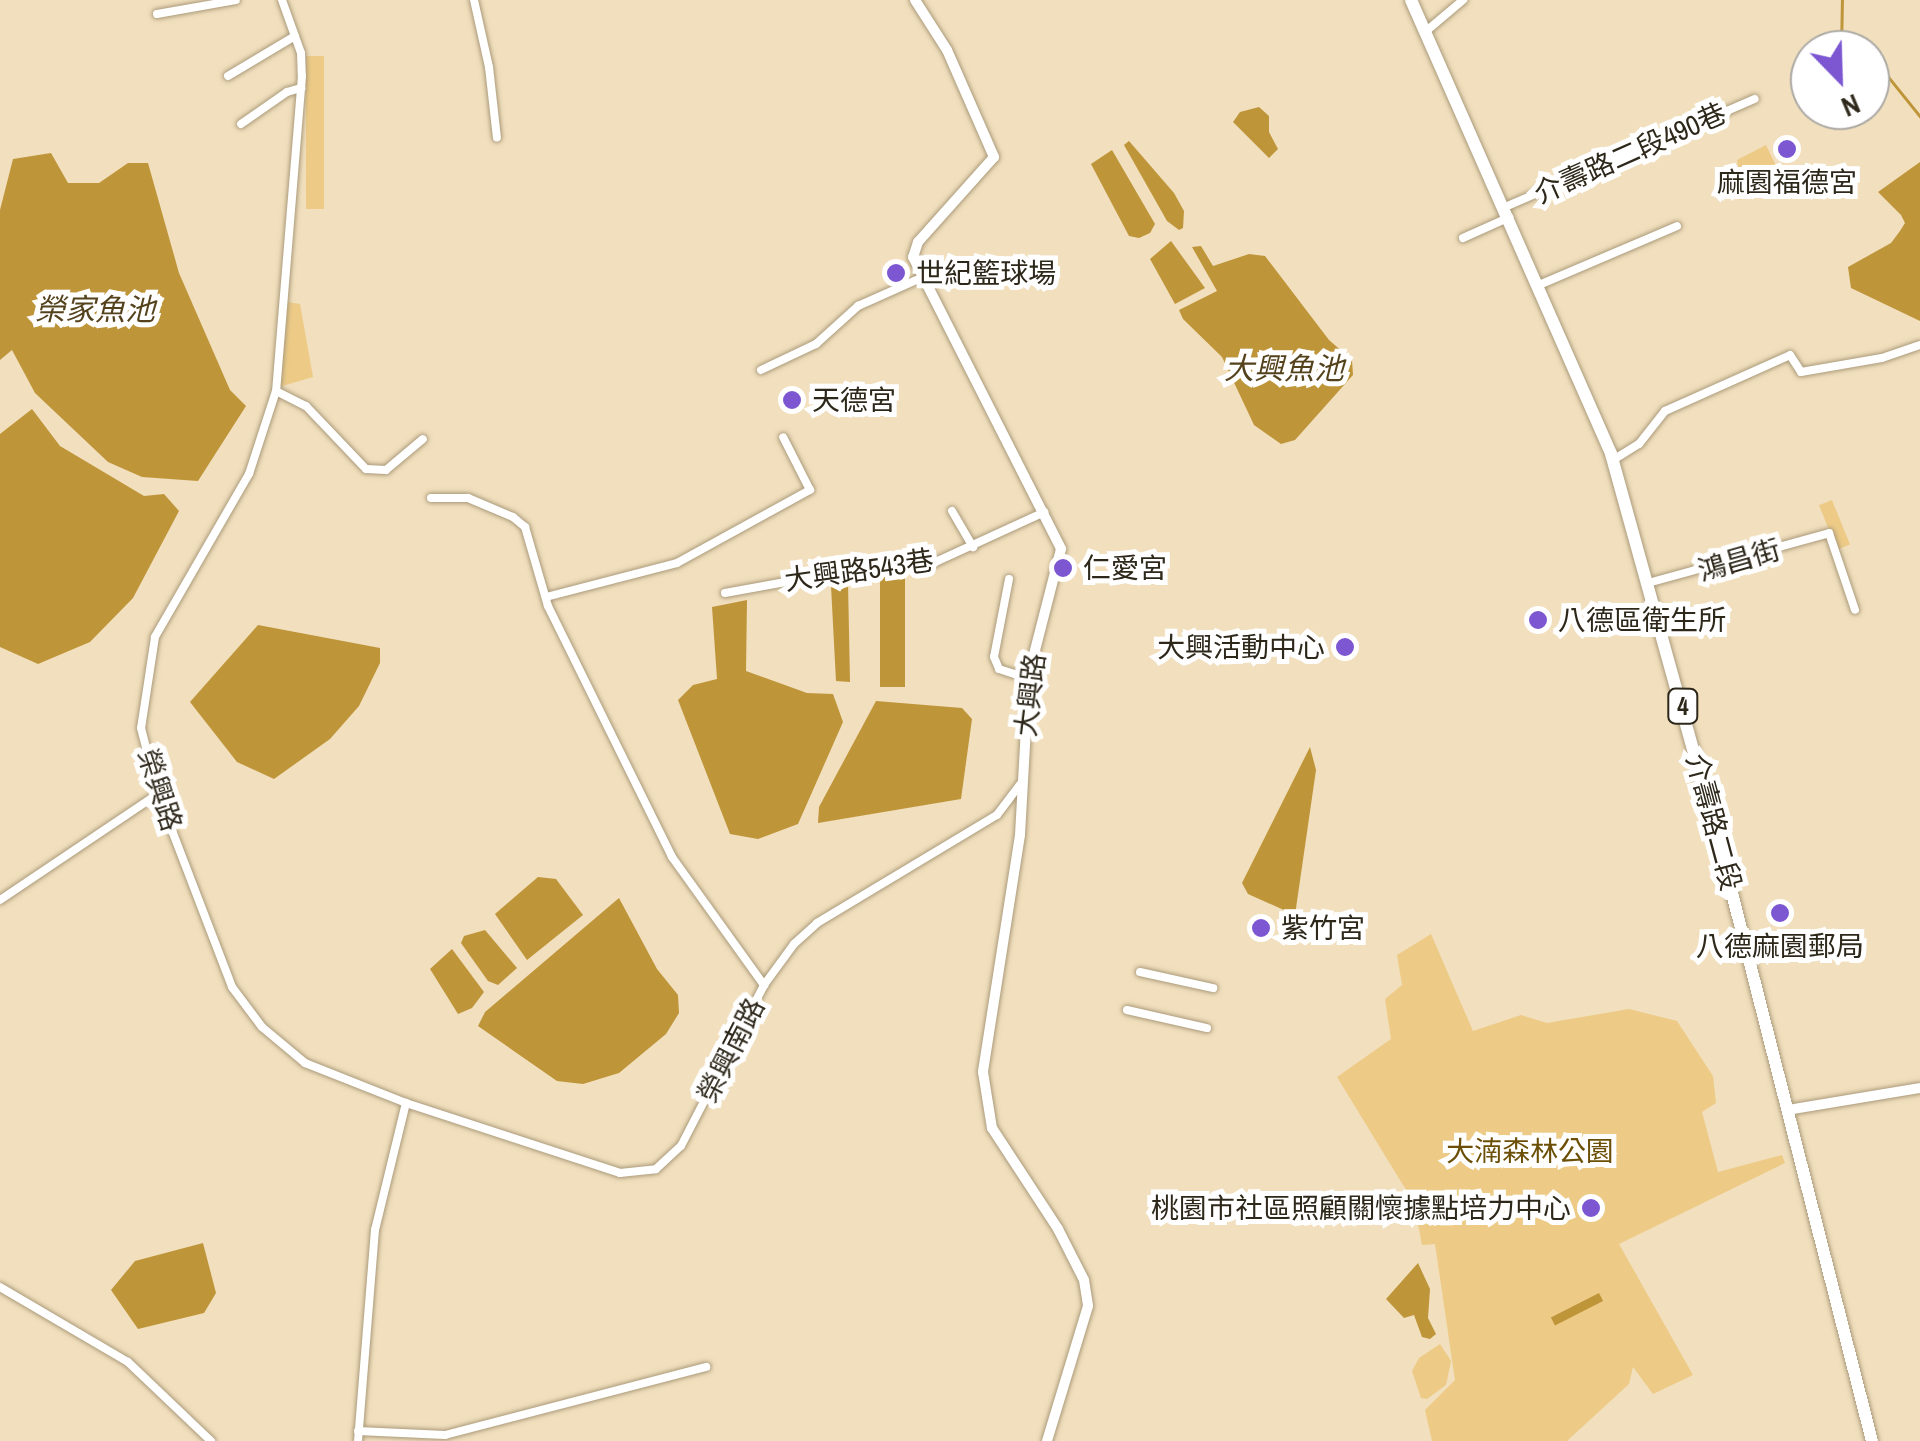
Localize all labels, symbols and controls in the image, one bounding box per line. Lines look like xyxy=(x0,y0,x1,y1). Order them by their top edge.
north arrow xyxy=(1790,30,1890,130)
text: N xyxy=(1836,85,1866,126)
street label: 介壽路二段490巷 xyxy=(1529,96,1731,210)
marker: 麻園福德宮 xyxy=(1776,138,1798,160)
place label: 麻園福德宮 xyxy=(1717,165,1857,199)
place label: 世紀籃球場 xyxy=(916,256,1056,290)
marker: 世紀籃球場 xyxy=(885,262,907,284)
water label: 榮家魚池 xyxy=(35,291,155,327)
water label: 大興魚池 xyxy=(1224,350,1344,386)
place label: 天德宮 xyxy=(812,383,896,417)
marker: 天德宮 xyxy=(781,389,803,411)
street label: 鴻昌街 xyxy=(1694,532,1784,588)
street label: 大興路543巷 xyxy=(782,543,936,597)
place label: 仁愛宮 xyxy=(1083,551,1167,585)
marker: 仁愛宮 xyxy=(1052,557,1074,579)
place label: 八德區衛生所 xyxy=(1558,603,1726,637)
marker: 八德區衛生所 xyxy=(1527,609,1549,631)
place label: 大興活動中心 xyxy=(1157,630,1325,664)
marker: 大興活動中心 xyxy=(1334,636,1356,658)
street label: 大興路 xyxy=(1008,651,1052,739)
road number: 4 xyxy=(1666,686,1700,726)
street label: 榮興路 xyxy=(131,745,189,835)
street label: 介壽路二段 xyxy=(1680,750,1748,894)
marker: 八德麻園郵局 xyxy=(1769,902,1791,924)
place label: 紫竹宮 xyxy=(1281,911,1365,945)
marker: 紫竹宮 xyxy=(1250,917,1272,939)
place label: 八德麻園郵局 xyxy=(1696,929,1864,963)
street label: 榮興南路 xyxy=(691,992,771,1108)
park label: 大湳森林公園 xyxy=(1446,1134,1614,1168)
place label: 桃園市社區照顧關懷據點培力中心 xyxy=(1151,1191,1571,1225)
marker: 桃園市社區照顧關懷據點培力中心 xyxy=(1580,1197,1602,1219)

